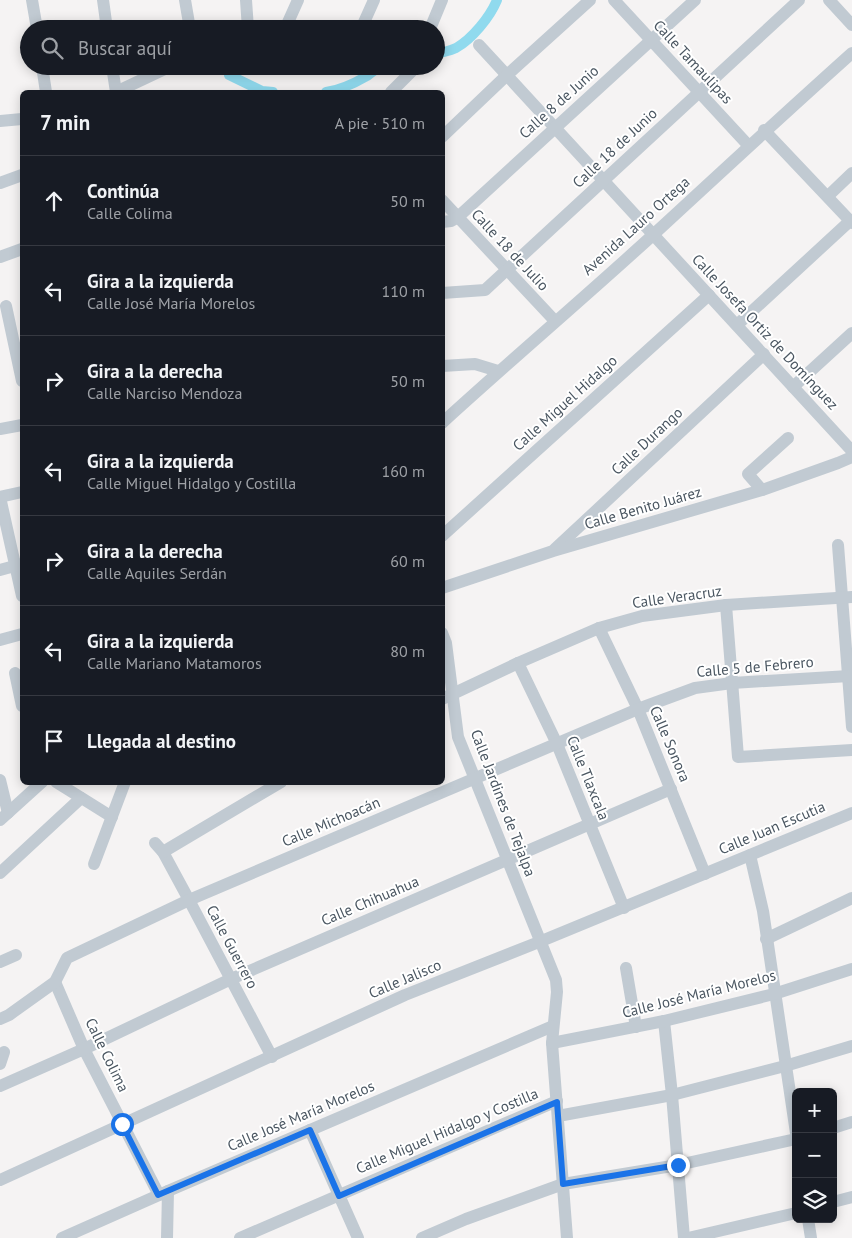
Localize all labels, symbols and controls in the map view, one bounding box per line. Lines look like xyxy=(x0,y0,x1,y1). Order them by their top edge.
street label: Calle Tamaulipas xyxy=(650,16,737,108)
search box xyxy=(20,20,445,75)
icon: search xyxy=(38,34,66,62)
text: Buscar aquí xyxy=(78,36,172,60)
street label: Calle 8 de Junio xyxy=(515,61,602,142)
street label: Calle 18 de Junio xyxy=(568,104,661,192)
text: 7 min xyxy=(40,109,90,136)
text: A pie · 510 m xyxy=(335,113,425,133)
street label: Avenida Lauro Ortega xyxy=(578,172,693,279)
text: Continúa xyxy=(87,179,159,203)
icon: ahead xyxy=(40,187,68,215)
text: 50 m xyxy=(390,191,425,211)
text: Calle Colima xyxy=(87,203,173,223)
street label: Calle 18 de Julio xyxy=(468,205,553,295)
street label: Calle Josefa Ortiz de Domínguez xyxy=(688,250,843,414)
text: Gira a la izquierda xyxy=(87,269,234,293)
icon: left xyxy=(40,277,68,305)
text: 110 m xyxy=(382,281,425,301)
text: Calle José María Morelos xyxy=(87,293,255,313)
street label: Calle Miguel Hidalgo xyxy=(508,351,621,455)
text: Gira a la derecha xyxy=(87,359,223,383)
icon: right xyxy=(40,367,68,395)
text: 50 m xyxy=(390,371,425,391)
text: Calle Narciso Mendoza xyxy=(87,383,242,403)
street label: Calle Durango xyxy=(607,403,686,479)
text: Gira a la izquierda xyxy=(87,449,234,473)
icon: left xyxy=(40,457,68,485)
text: 160 m xyxy=(382,461,425,481)
text: Calle Miguel Hidalgo y Costilla xyxy=(87,473,296,493)
street label: Calle Benito Juárez xyxy=(582,482,704,533)
text: Gira a la derecha xyxy=(87,539,223,563)
icon: right xyxy=(40,547,68,575)
text: 60 m xyxy=(390,551,425,571)
text: Calle Aquiles Serdán xyxy=(87,563,227,583)
street label: Calle Veracruz xyxy=(631,581,723,612)
text: Gira a la izquierda xyxy=(87,629,234,653)
icon: left xyxy=(40,637,68,665)
text: 80 m xyxy=(390,641,425,661)
street label: Calle 5 de Febrero xyxy=(696,652,814,681)
text: Calle Mariano Matamoros xyxy=(87,653,262,673)
street label: Calle Sonora xyxy=(646,703,695,785)
icon: arrive xyxy=(40,727,68,755)
street label: Calle Jardines de Tejalpa xyxy=(467,727,540,879)
text: Llegada al destino xyxy=(87,729,236,753)
street label: Calle Tlaxcala xyxy=(563,733,614,823)
street label: Calle Michoacán xyxy=(279,792,383,851)
street label: Calle Juan Escutia xyxy=(716,797,828,859)
street label: Calle Chihuahua xyxy=(318,871,422,930)
street label: Calle Guerrero xyxy=(202,902,262,992)
street label: Calle Jalisco xyxy=(366,955,444,1002)
street label: Calle José María Morelos xyxy=(620,965,778,1022)
street label: Calle Colima xyxy=(81,1015,134,1095)
street label: Calle José María Morelos xyxy=(225,1076,377,1155)
street label: Calle Miguel Hidalgo y Costilla xyxy=(353,1083,541,1178)
map controls xyxy=(792,1088,837,1223)
button: + xyxy=(792,1088,837,1133)
route start xyxy=(111,1113,134,1136)
button: − xyxy=(792,1133,837,1178)
route end xyxy=(667,1154,690,1177)
button: layers xyxy=(792,1178,837,1223)

